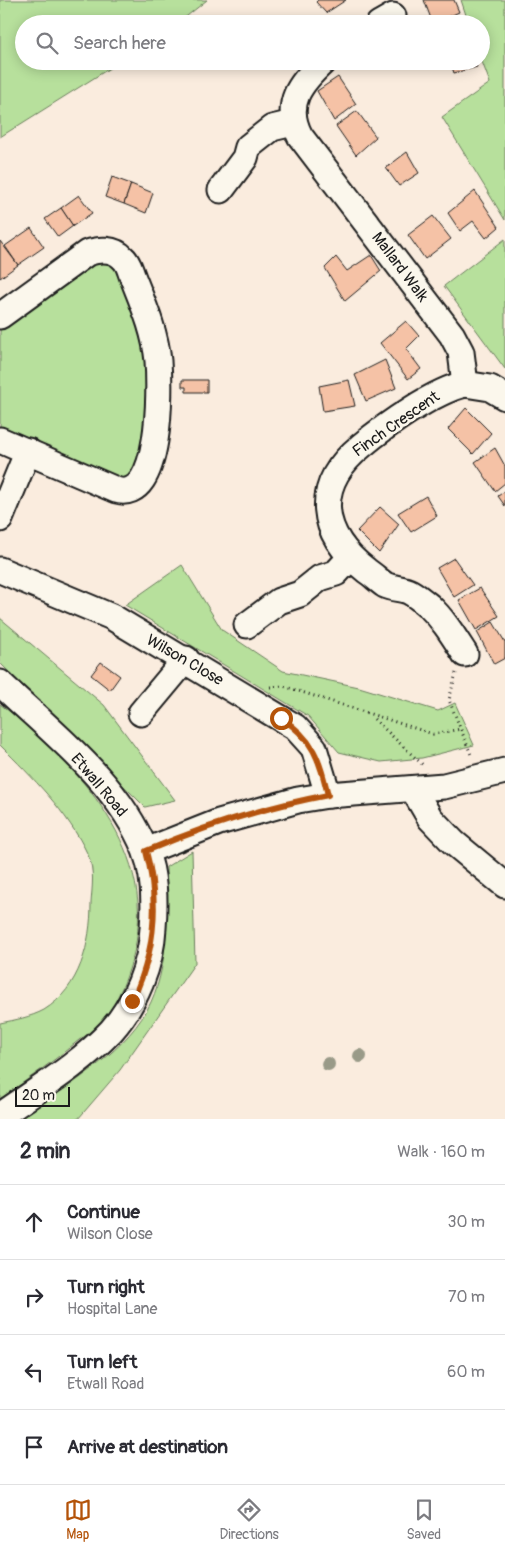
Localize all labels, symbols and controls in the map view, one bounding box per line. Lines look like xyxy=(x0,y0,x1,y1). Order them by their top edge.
search box xyxy=(15,15,490,70)
icon: search xyxy=(33,29,61,57)
text: Search here xyxy=(73,31,166,55)
street label: Mallard Walk xyxy=(367,228,433,306)
street label: Finch Crescent xyxy=(349,386,444,461)
street label: Wilson Close xyxy=(143,630,227,690)
route start xyxy=(270,707,293,730)
street label: Etwall Road xyxy=(67,749,131,821)
route end xyxy=(121,990,144,1013)
scale bar xyxy=(15,1084,70,1107)
text: 20 m xyxy=(22,1087,55,1104)
text: 2 min xyxy=(20,1138,70,1165)
text: Walk · 160 m xyxy=(397,1142,485,1162)
text: Continue xyxy=(67,1200,140,1224)
icon: ahead xyxy=(20,1208,48,1236)
text: 30 m xyxy=(447,1212,485,1232)
text: Wilson Close xyxy=(67,1224,153,1244)
text: Turn right xyxy=(67,1275,145,1299)
icon: right xyxy=(20,1283,48,1311)
text: 70 m xyxy=(448,1287,485,1307)
text: Hospital Lane xyxy=(67,1299,157,1319)
text: Turn left xyxy=(67,1350,137,1374)
icon: left xyxy=(20,1358,48,1386)
text: 60 m xyxy=(447,1362,485,1382)
text: Etwall Road xyxy=(67,1374,144,1394)
icon: arrive xyxy=(20,1433,48,1461)
text: Arrive at destination xyxy=(67,1435,228,1459)
tab: Map xyxy=(64,1496,92,1543)
tab: Directions xyxy=(219,1496,279,1543)
tab: Saved xyxy=(406,1496,441,1543)

